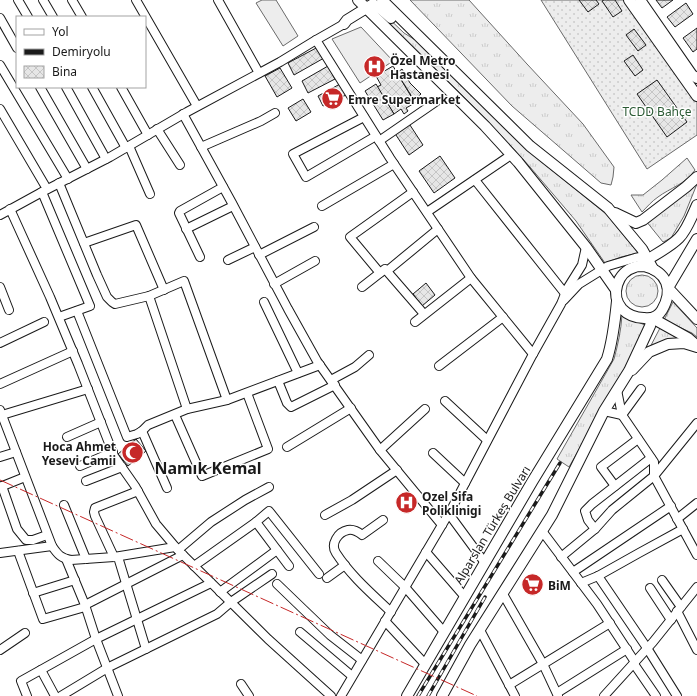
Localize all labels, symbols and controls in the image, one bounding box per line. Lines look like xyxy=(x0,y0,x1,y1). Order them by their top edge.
legend xyxy=(16,16,146,88)
text: Yol xyxy=(52,23,69,40)
text: Demiryolu xyxy=(52,43,111,60)
place label: Özel Metro Hastanesi xyxy=(390,52,456,83)
hospital icon: Özel Metro Hastanesi xyxy=(361,54,387,80)
text: Bina xyxy=(52,63,77,80)
supermarket icon: Emre Supermarket xyxy=(320,86,346,112)
place label: Emre Supermarket xyxy=(348,91,460,108)
park label: TCDD Bahçe xyxy=(622,103,692,120)
place label: Hoca Ahmet Yesevi Camii xyxy=(42,438,116,469)
mosque icon: Hoca Ahmet Yesevi Camii xyxy=(119,440,145,466)
district label: Namık Kemal xyxy=(154,457,262,479)
street label: Alparslan Türkeş Bulvarı xyxy=(450,462,534,588)
place label: Ozel Sifa Poliklinigi xyxy=(422,488,481,519)
hospital icon: Ozel Sifa Poliklinigi xyxy=(393,490,419,516)
supermarket icon: BiM xyxy=(520,572,546,598)
place label: BiM xyxy=(548,577,571,594)

